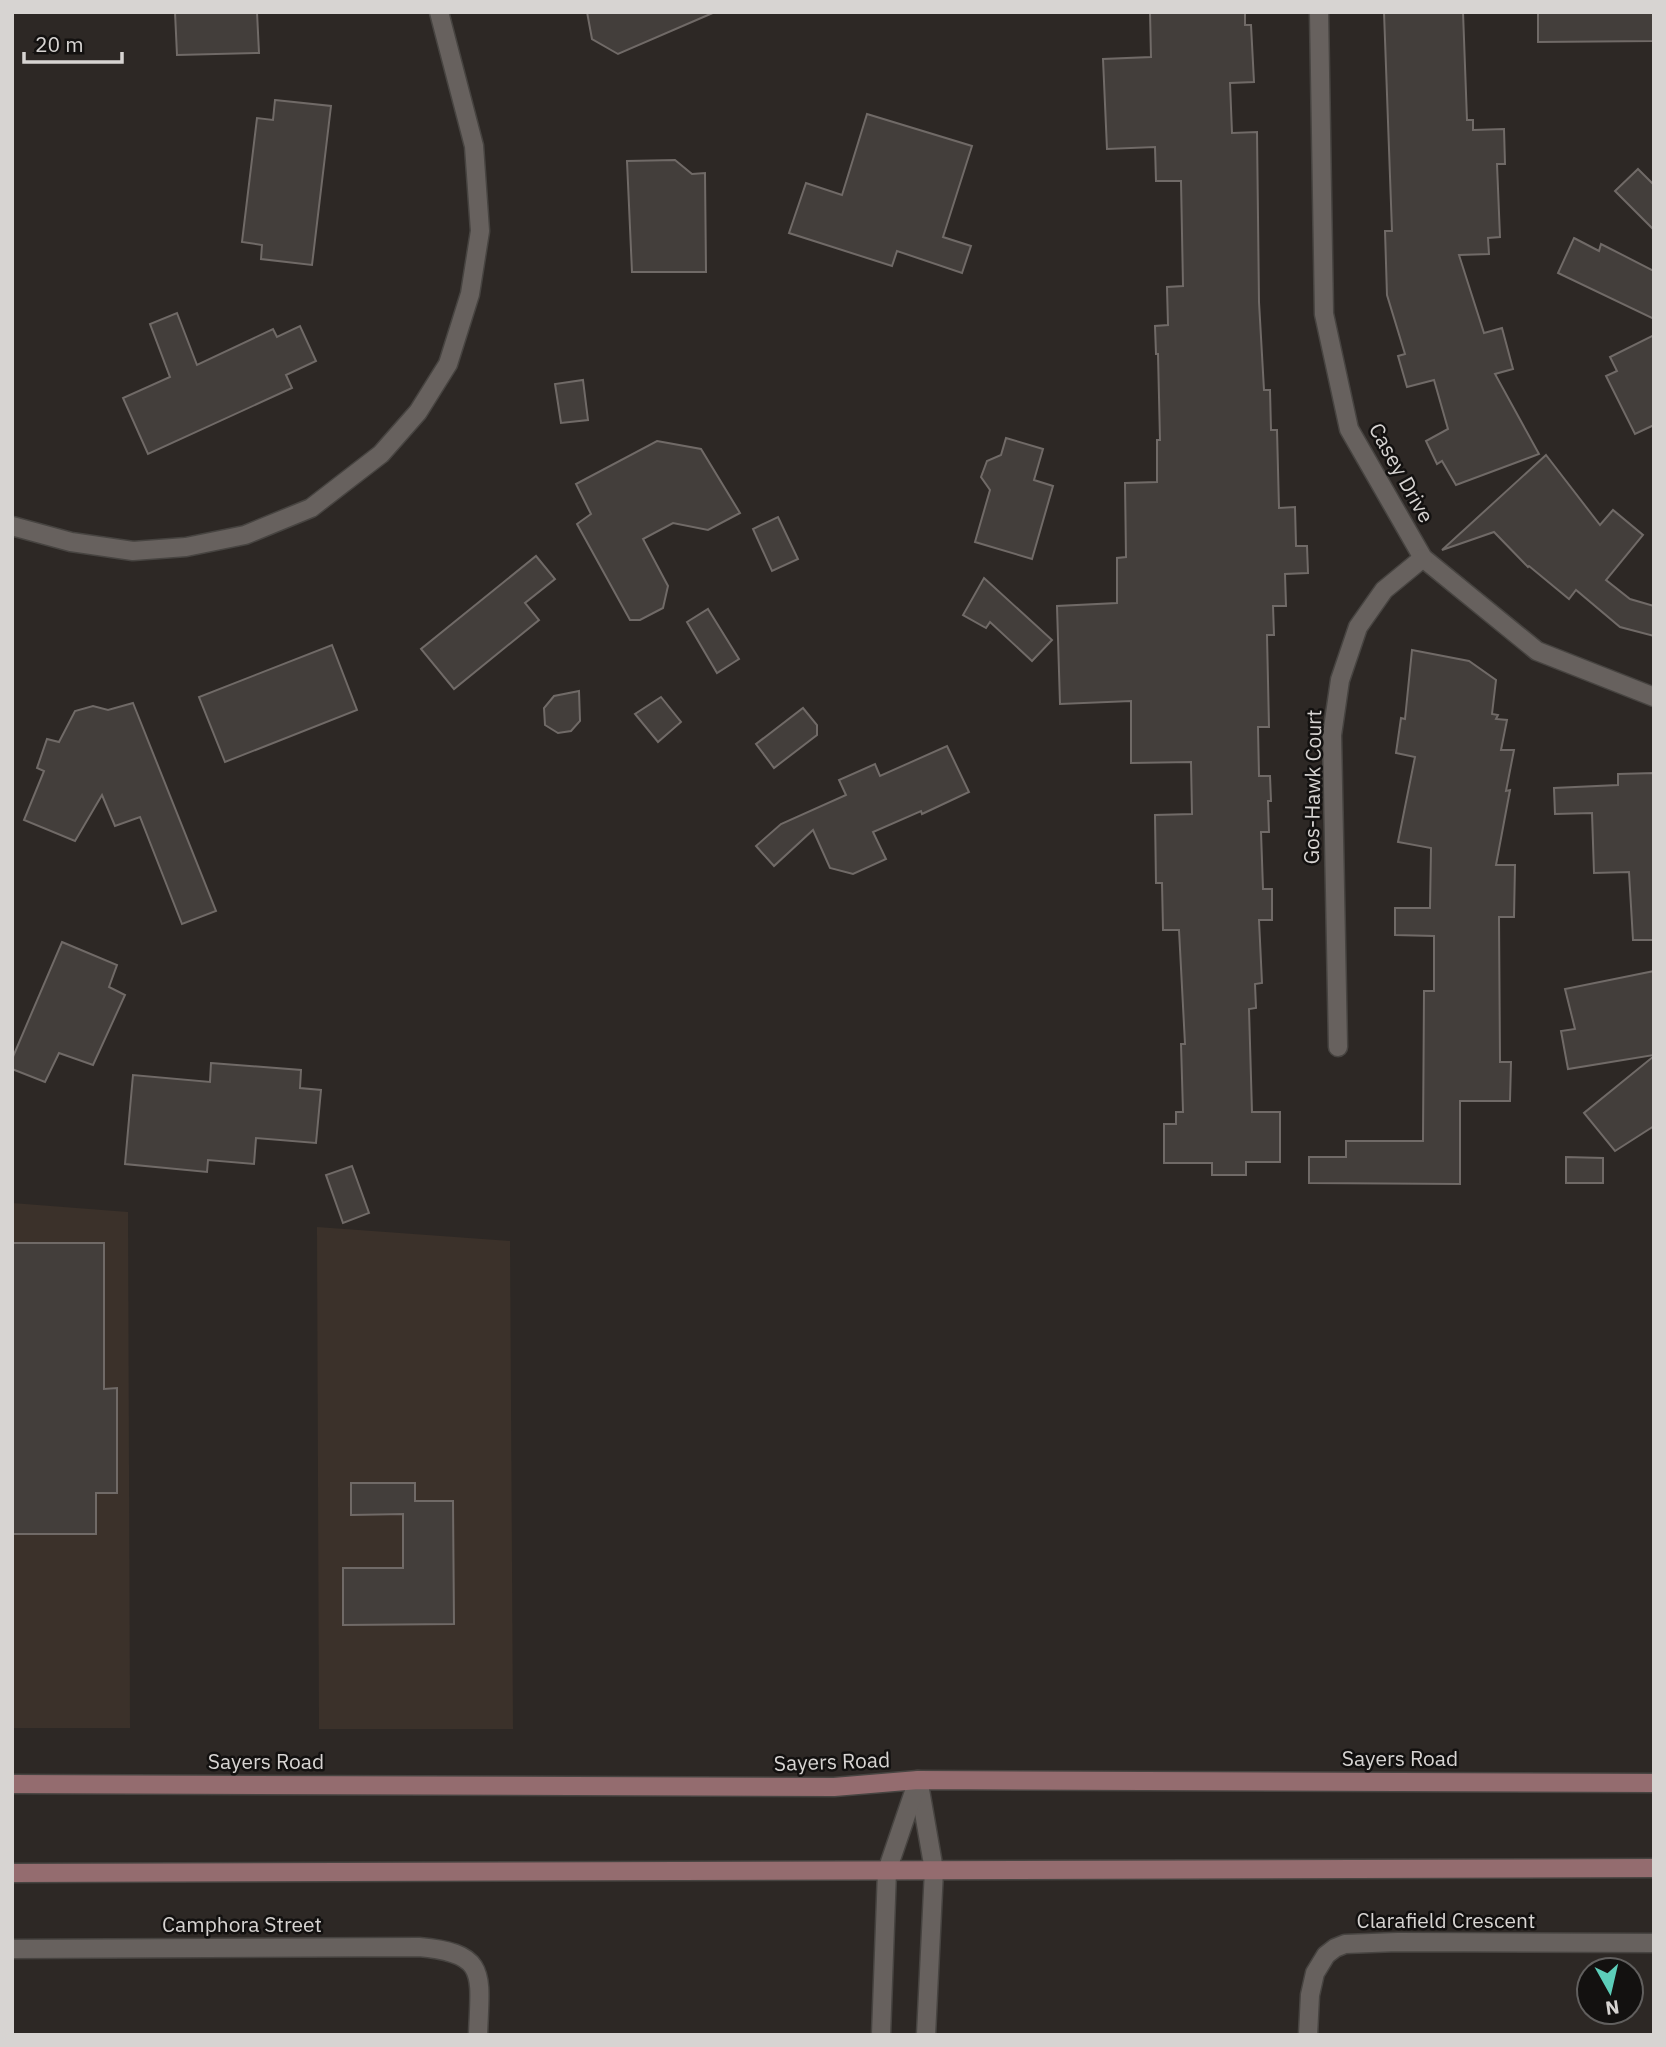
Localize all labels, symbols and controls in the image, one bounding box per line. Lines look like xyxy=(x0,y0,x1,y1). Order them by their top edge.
scale bar xyxy=(24,21,122,65)
text: 20 m xyxy=(35,30,84,58)
street label: Casey Drive xyxy=(1363,418,1441,527)
street label: Gos-Hawk Court xyxy=(1297,709,1327,865)
street label: Sayers Road xyxy=(1342,1744,1458,1772)
street label: Sayers Road xyxy=(773,1745,891,1777)
street label: Sayers Road xyxy=(208,1747,324,1775)
street label: Clarafield Crescent xyxy=(1357,1906,1535,1934)
street label: Camphora Street xyxy=(162,1910,322,1938)
north arrow xyxy=(1575,1956,1645,2026)
text: N xyxy=(1604,1995,1621,2021)

